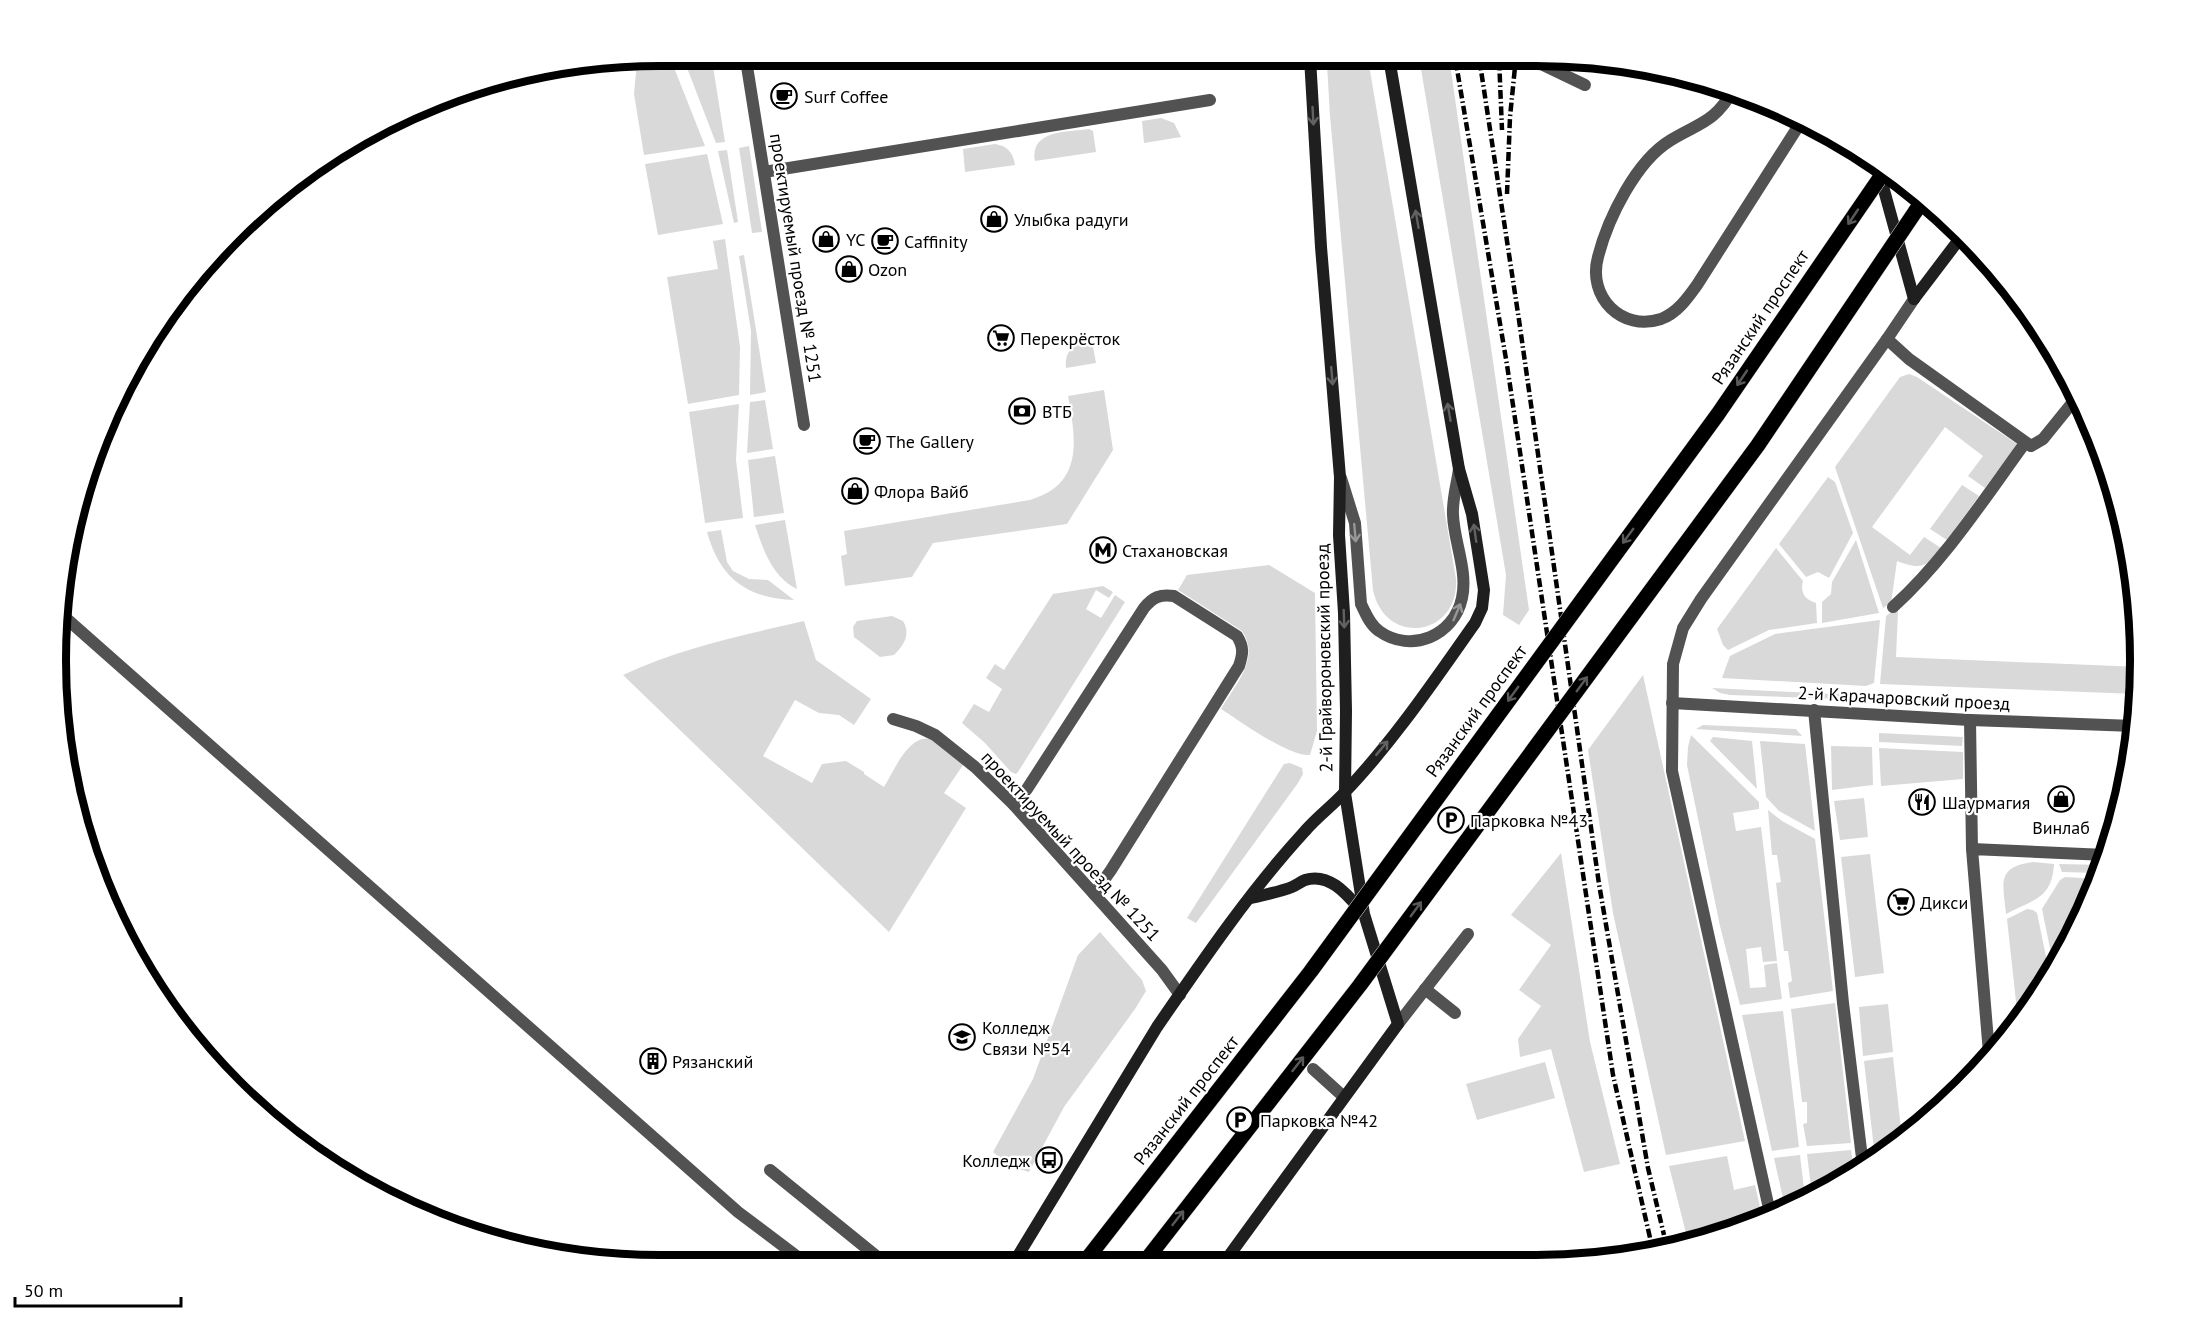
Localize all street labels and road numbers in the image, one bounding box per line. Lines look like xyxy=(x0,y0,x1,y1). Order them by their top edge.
street label: проектируемый проезд № 1251 xyxy=(765,132,827,384)
street label: Рязанский проспект xyxy=(1706,244,1814,389)
street label: 2-й Грайвороновский проезд xyxy=(1311,543,1337,773)
street label: Рязанский проспект xyxy=(1420,640,1532,782)
street label: 2-й Карачаровский проезд xyxy=(1797,681,2011,715)
street label: проектируемый проезд № 1251 xyxy=(977,746,1165,946)
street label: Рязанский проспект xyxy=(1128,1030,1244,1169)

